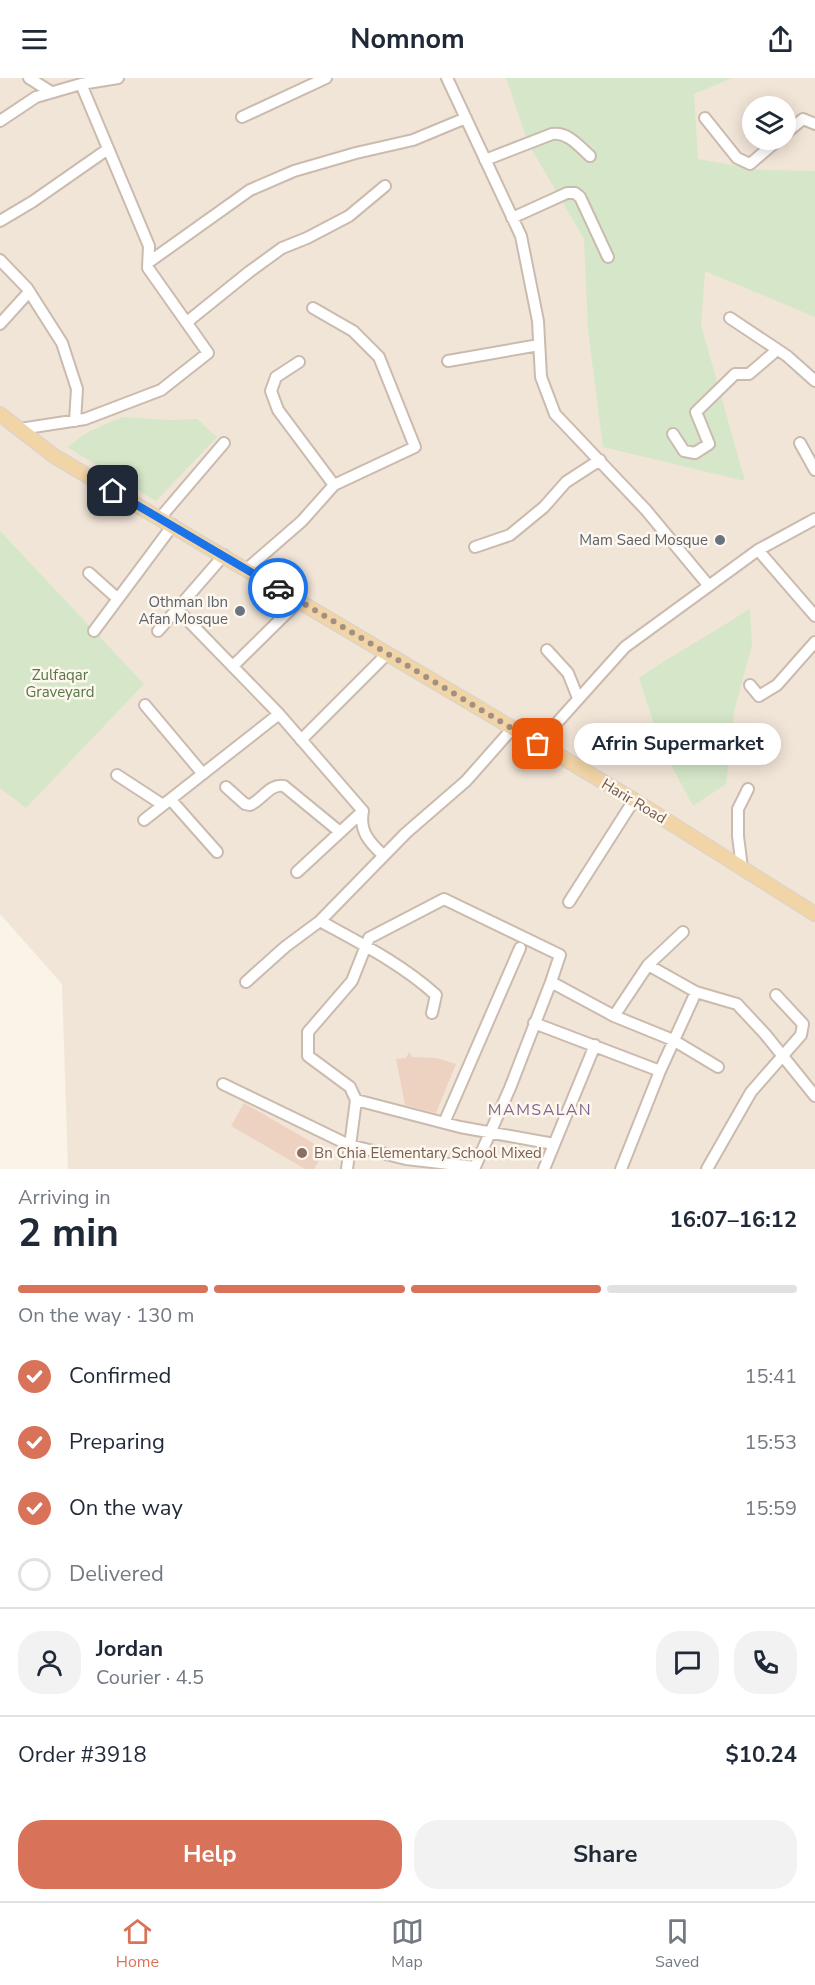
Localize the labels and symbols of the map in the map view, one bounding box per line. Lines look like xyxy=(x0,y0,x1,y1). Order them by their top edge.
pin xyxy=(87,465,138,516)
place label: Mam Saed Mosque xyxy=(579,530,708,550)
marker: Mam Saed Mosque xyxy=(713,533,727,547)
courier xyxy=(248,558,308,618)
place label: Othman Ibn Afan Mosque xyxy=(138,592,228,629)
marker: Othman Ibn Afan Mosque xyxy=(233,604,247,618)
park label: Zulfaqar Graveyard xyxy=(25,665,95,702)
pin xyxy=(512,718,563,769)
callout: Afrin Supermarket xyxy=(574,723,781,765)
street label: Harir Road xyxy=(598,774,670,828)
district label: MAMSALAN xyxy=(488,1099,592,1121)
place label: Bn Chia Elementary School Mixed xyxy=(314,1143,542,1163)
marker: Bn Chia Elementary School Mixed xyxy=(295,1146,309,1160)

